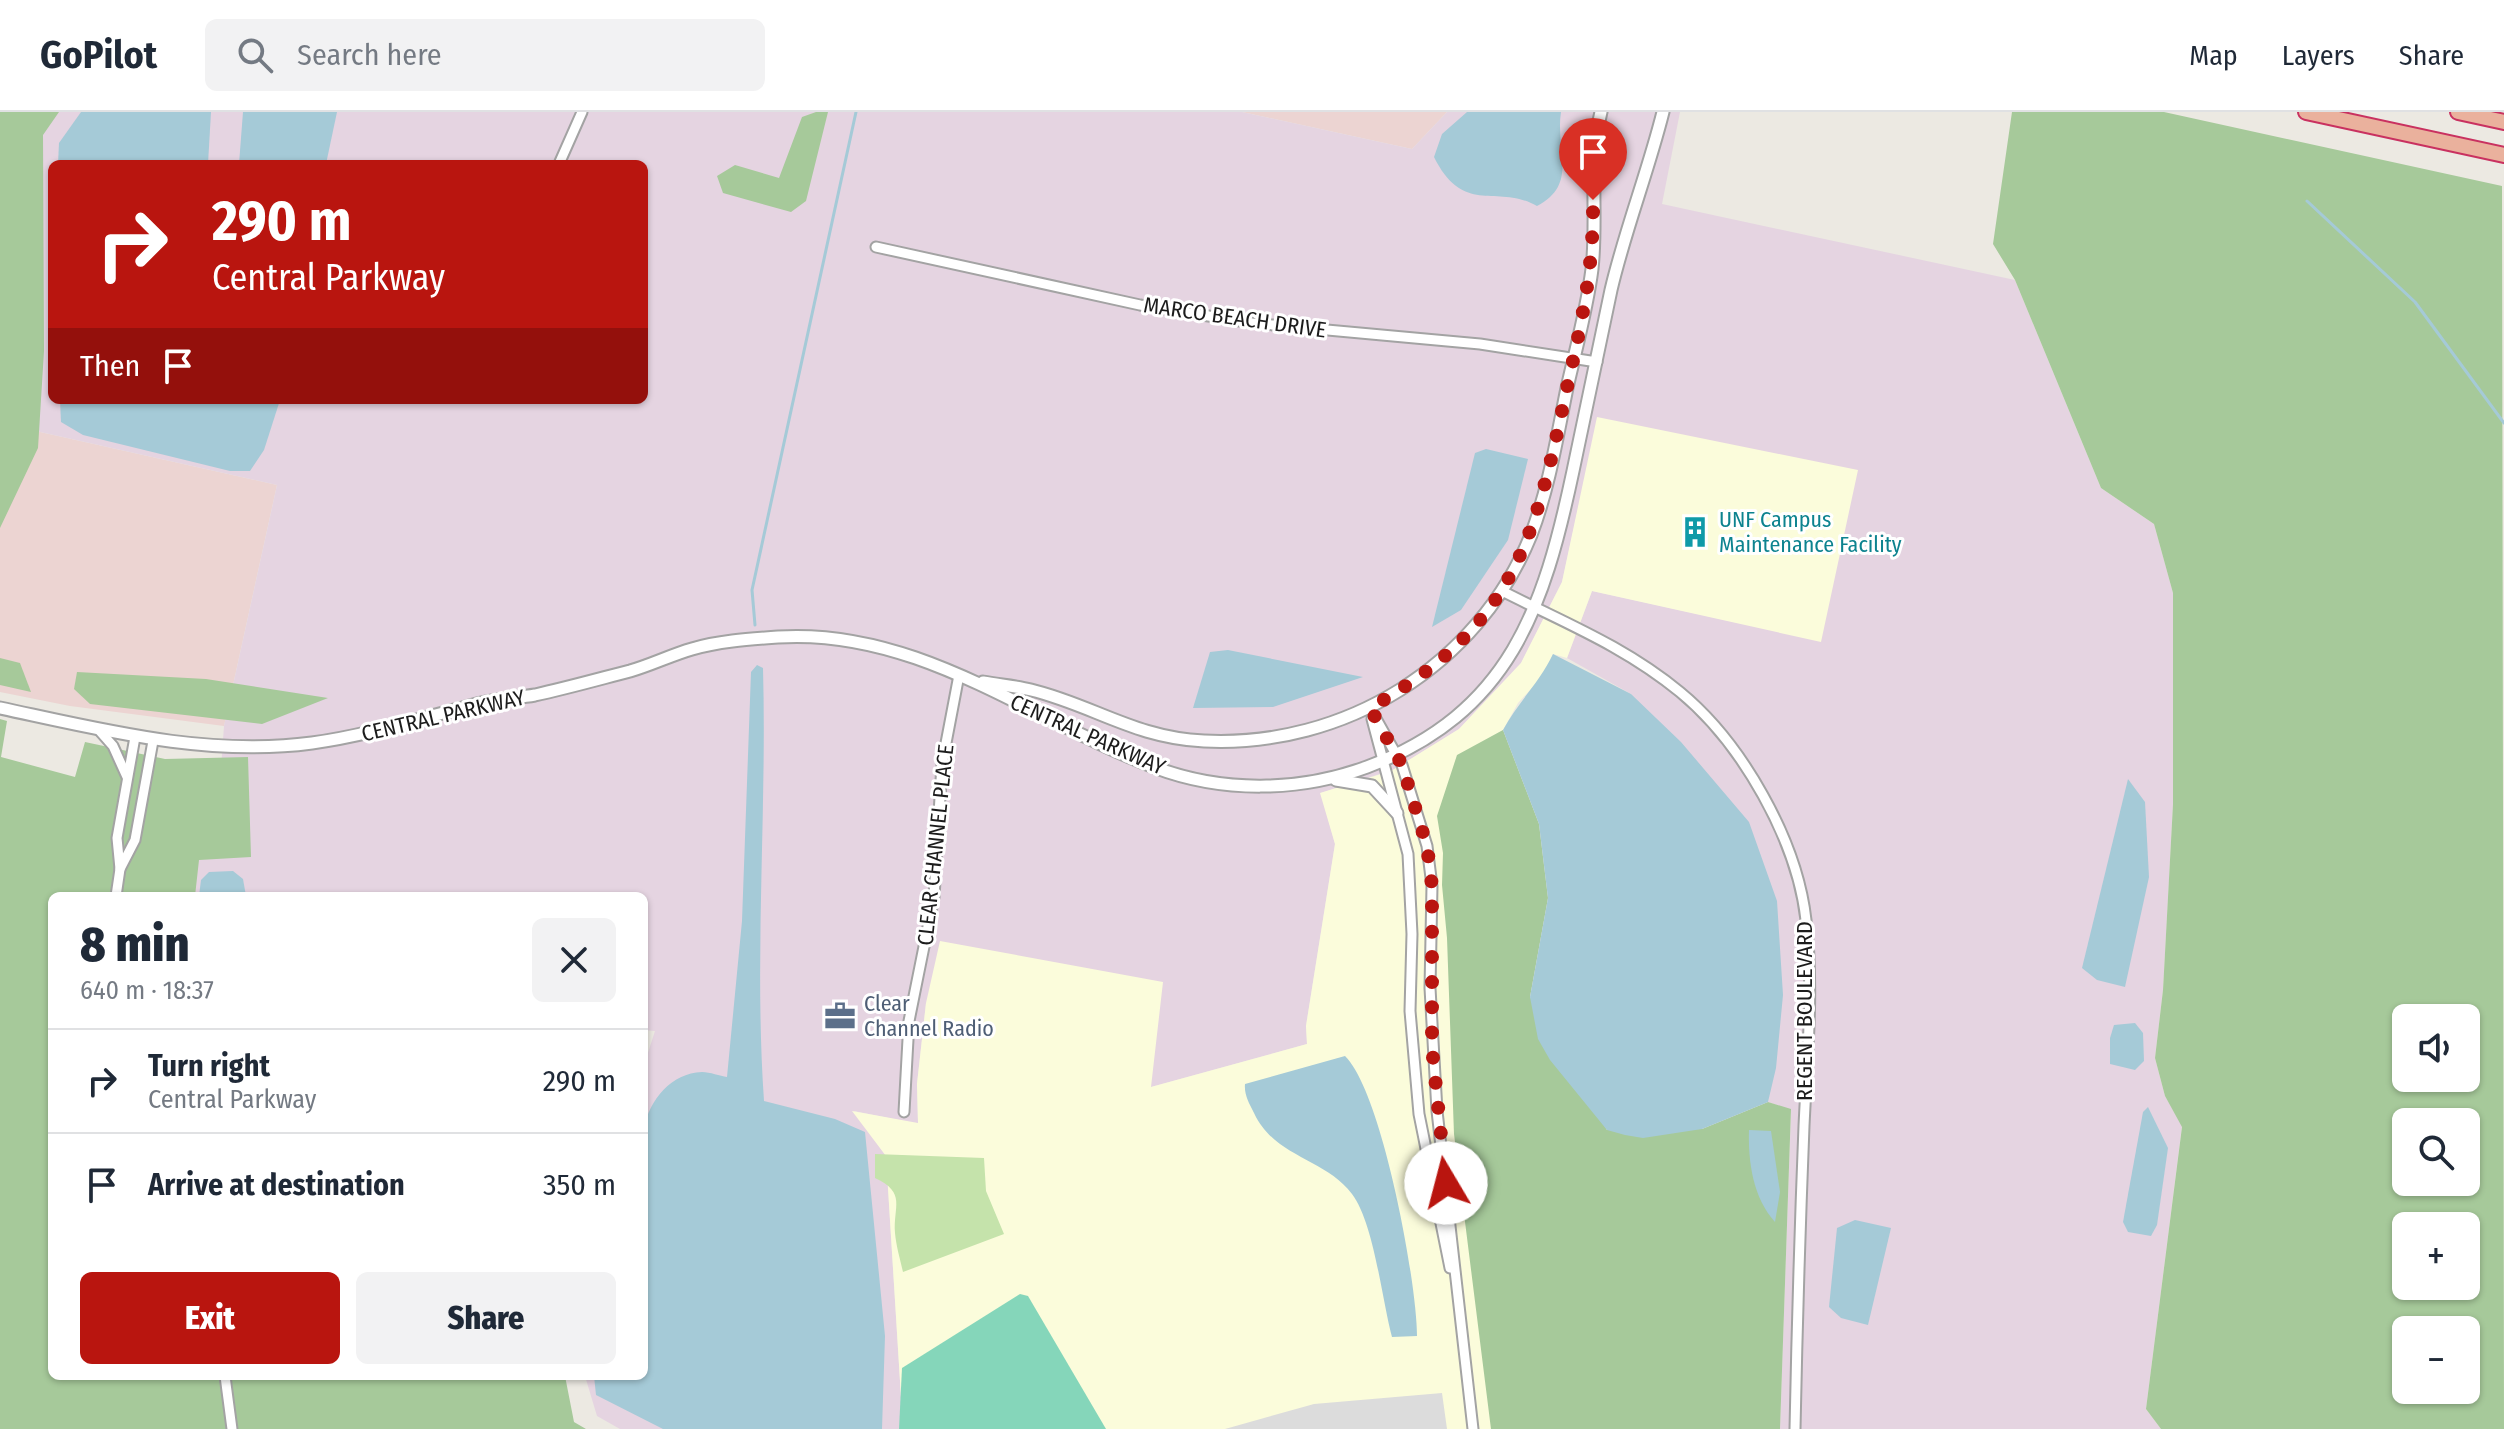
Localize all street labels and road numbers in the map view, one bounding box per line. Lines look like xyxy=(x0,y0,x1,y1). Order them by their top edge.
street label: MARCO BEACH DRIVE xyxy=(1142,291,1328,344)
street label: CENTRAL PARKWAY xyxy=(359,684,527,747)
street label: CENTRAL PARKWAY xyxy=(1006,688,1170,781)
street label: CLEAR CHANNEL PLACE xyxy=(912,743,959,947)
street label: REGENT BOULEVARD xyxy=(1791,921,1818,1101)

